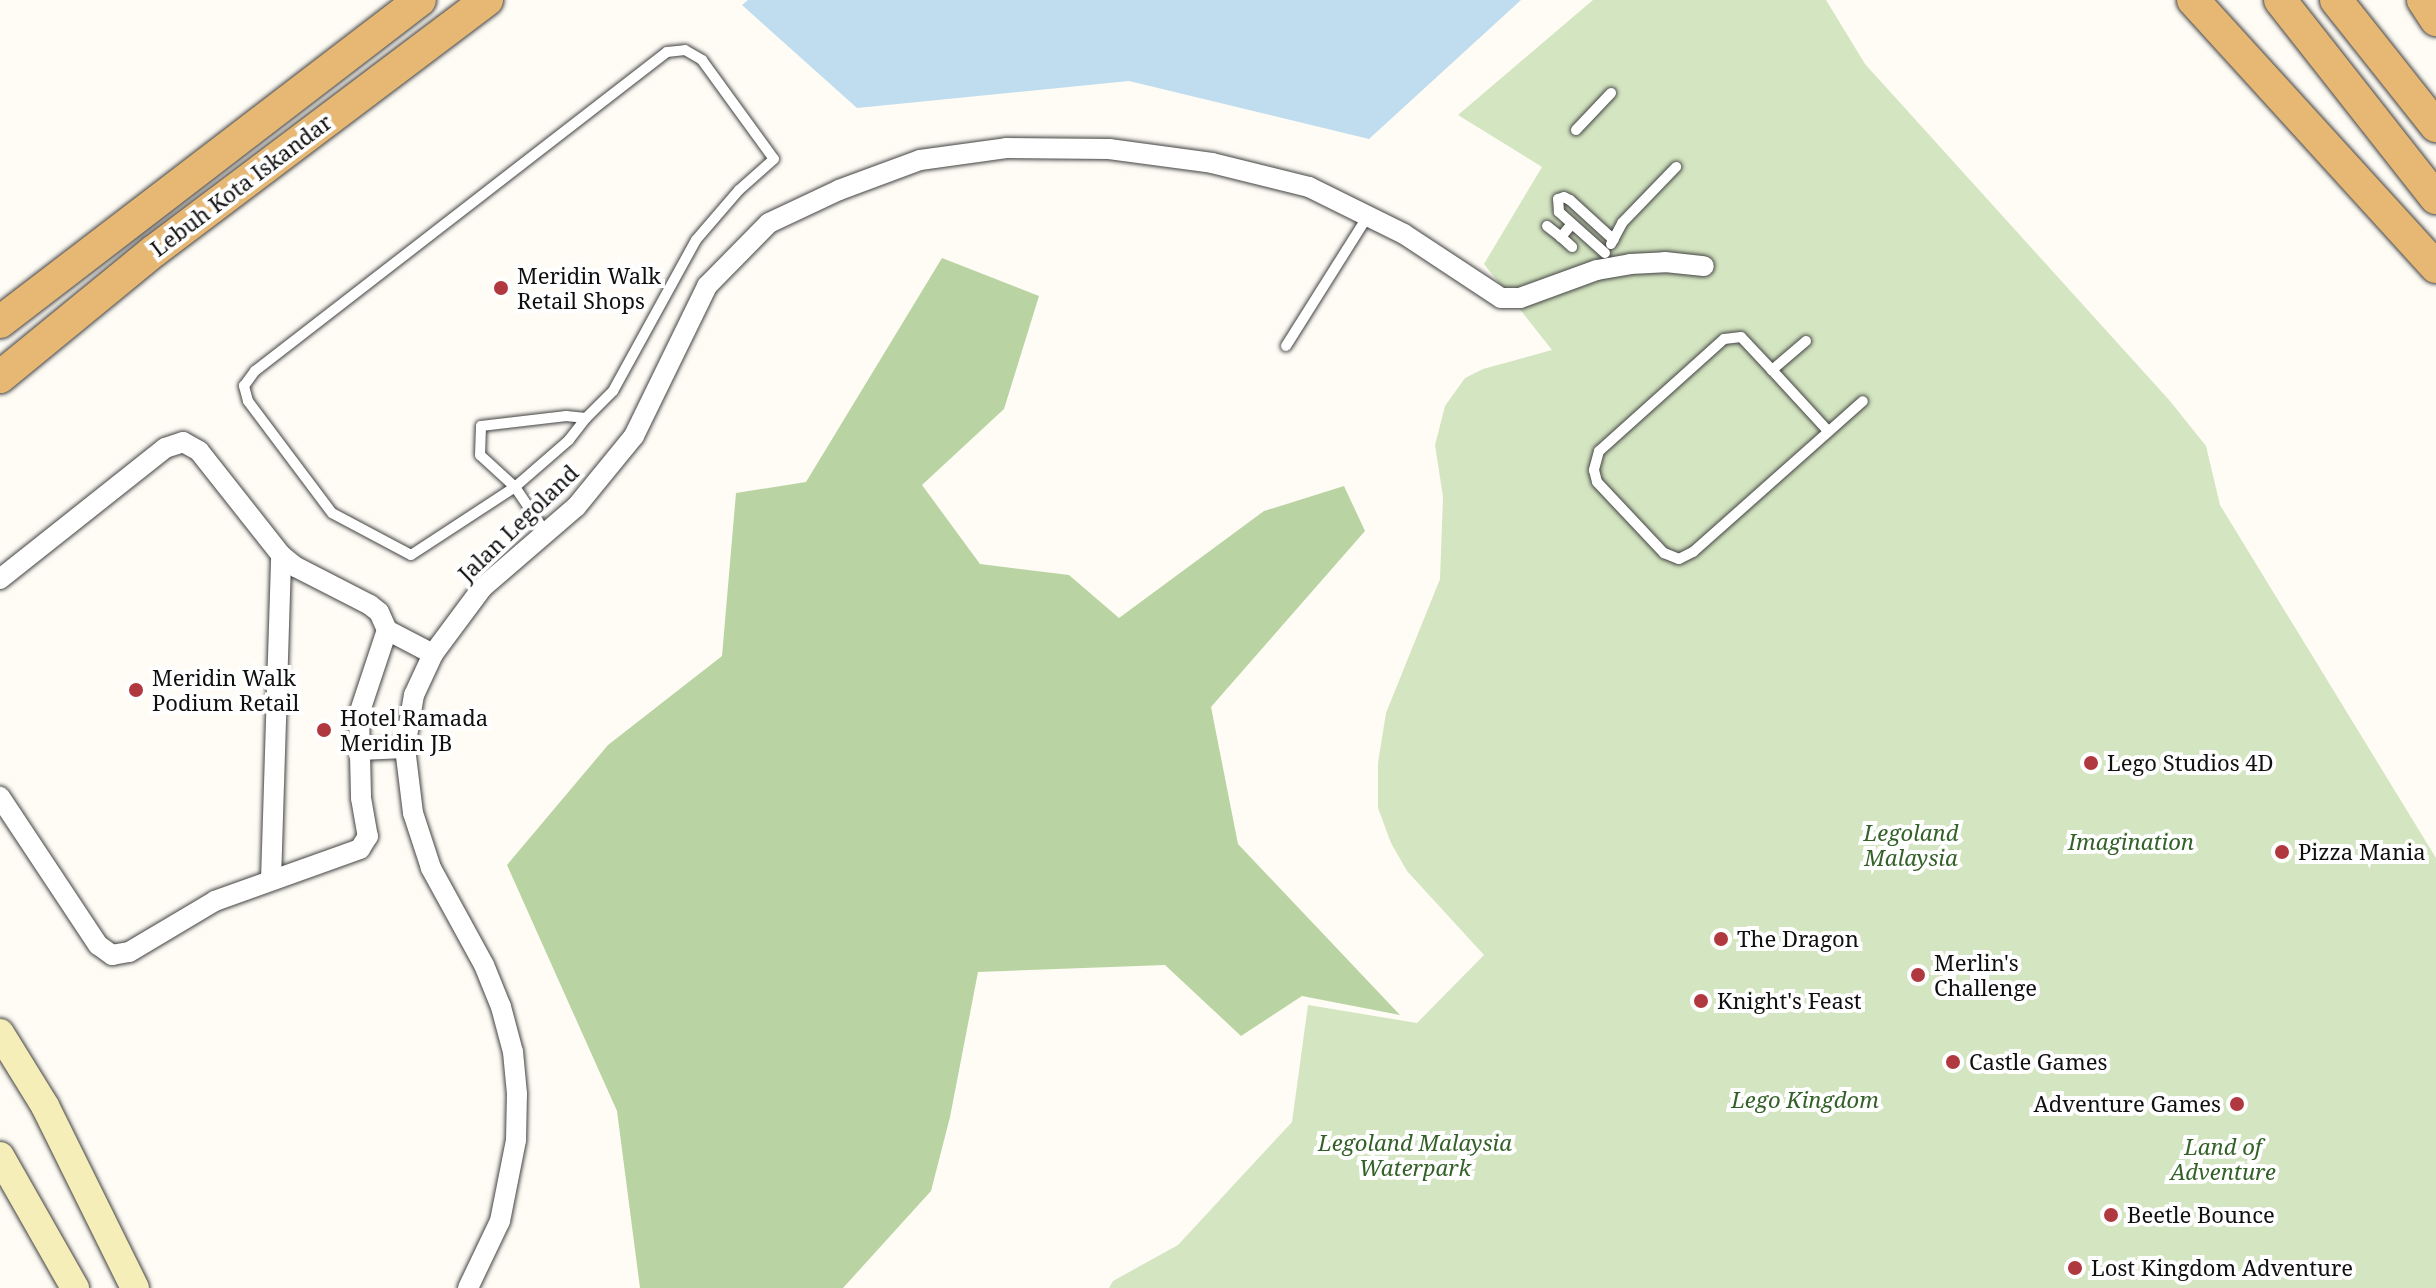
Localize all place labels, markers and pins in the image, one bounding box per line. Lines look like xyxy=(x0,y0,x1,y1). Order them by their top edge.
place label: Meridin Walk Retail Shops xyxy=(517,262,661,314)
marker: Meridin Walk Retail Shops xyxy=(492,279,510,297)
place label: Meridin Walk Podium Retail xyxy=(152,664,299,716)
marker: Meridin Walk Podium Retail xyxy=(127,681,145,699)
place label: Hotel Ramada Meridin JB xyxy=(340,704,488,756)
marker: Hotel Ramada Meridin JB xyxy=(315,721,333,739)
place label: Lego Studios 4D xyxy=(2107,750,2274,776)
marker: Lego Studios 4D xyxy=(2082,754,2100,772)
place label: Pizza Mania xyxy=(2298,839,2426,865)
marker: Pizza Mania xyxy=(2273,843,2291,861)
place label: The Dragon xyxy=(1737,926,1859,952)
marker: The Dragon xyxy=(1712,930,1730,948)
place label: Merlin's Challenge xyxy=(1934,949,2037,1000)
marker: Merlin's Challenge xyxy=(1909,966,1927,984)
place label: Knight's Feast xyxy=(1717,988,1862,1014)
marker: Knight's Feast xyxy=(1692,992,1710,1010)
place label: Castle Games xyxy=(1969,1049,2107,1075)
marker: Castle Games xyxy=(1944,1053,1962,1071)
place label: Adventure Games xyxy=(2034,1091,2221,1117)
marker: Adventure Games xyxy=(2228,1095,2246,1113)
place label: Beetle Bounce xyxy=(2127,1202,2275,1228)
marker: Beetle Bounce xyxy=(2102,1206,2120,1224)
place label: Lost Kingdom Adventure xyxy=(2091,1255,2353,1281)
marker: Lost Kingdom Adventure xyxy=(2066,1259,2084,1277)

